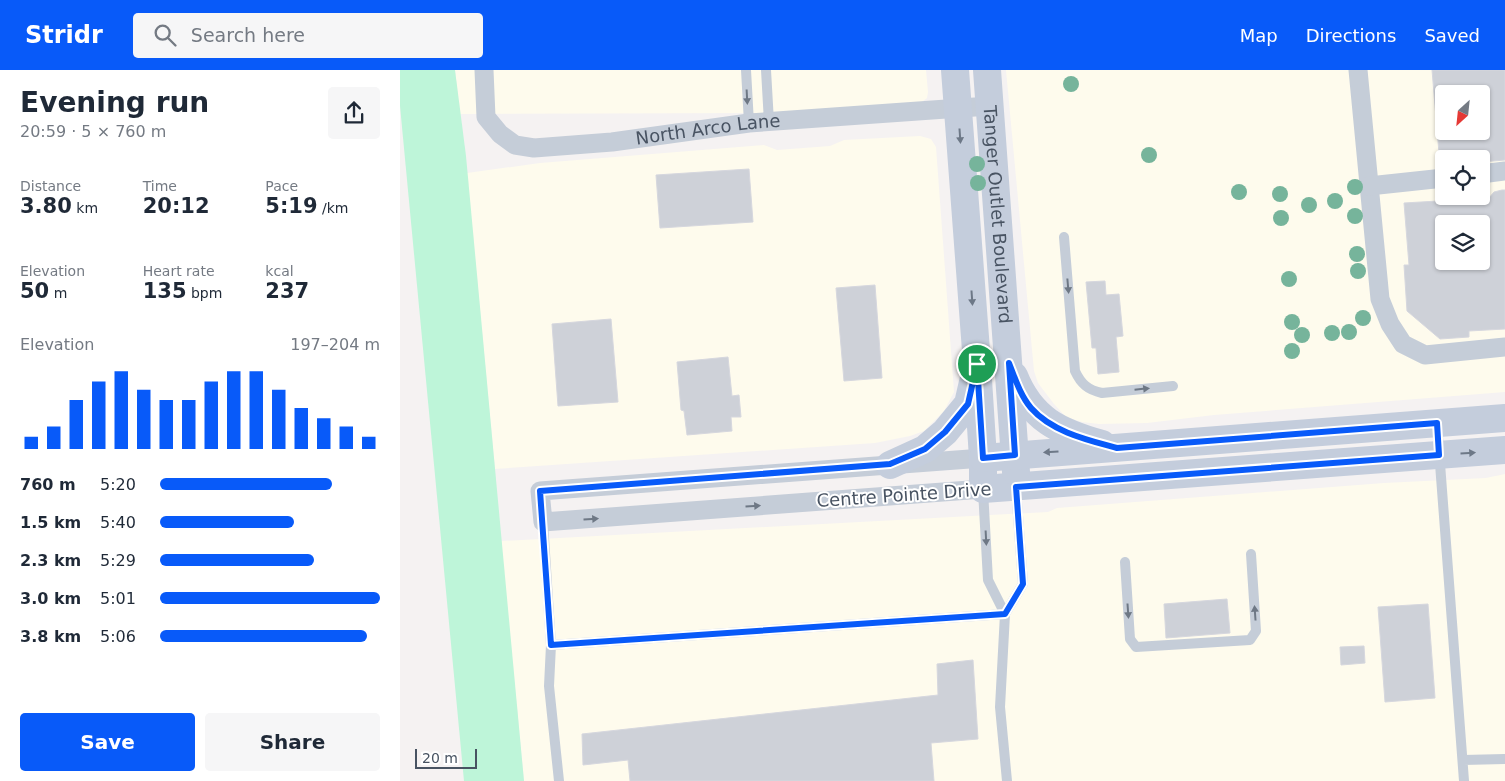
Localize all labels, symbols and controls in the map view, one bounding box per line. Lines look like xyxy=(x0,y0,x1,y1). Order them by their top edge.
search box xyxy=(133,13,483,58)
text: Stridr xyxy=(25,21,103,49)
icon: search xyxy=(151,21,179,49)
text: Search here xyxy=(191,24,305,46)
text: Map xyxy=(1240,25,1278,46)
text: Directions xyxy=(1306,25,1396,46)
text: Saved xyxy=(1424,25,1480,46)
north arrow xyxy=(1435,85,1490,140)
map controls xyxy=(1435,85,1490,270)
text: Evening run xyxy=(20,86,209,119)
button: share xyxy=(328,87,380,139)
one-way arrow xyxy=(744,89,752,105)
street label: Tanger Outlet Boulevard xyxy=(980,104,1016,324)
street label: North Arco Lane xyxy=(634,110,781,149)
text: 20:59 · 5 × 760 m xyxy=(20,122,166,141)
one-way arrow xyxy=(956,128,964,144)
button: locate xyxy=(1435,150,1490,205)
text: Distance xyxy=(20,178,81,194)
text: Time xyxy=(143,178,177,194)
text: Pace xyxy=(265,178,298,194)
text: 3.80 xyxy=(20,194,72,218)
text: 20:12 xyxy=(143,194,210,218)
text: 5:19 xyxy=(265,194,318,218)
text: km xyxy=(72,200,98,216)
text: /km xyxy=(318,200,348,216)
button: layers xyxy=(1435,215,1490,270)
text: Elevation xyxy=(20,263,85,279)
text: Heart rate xyxy=(143,263,215,279)
text: kcal xyxy=(265,263,294,279)
one-way arrow xyxy=(1064,278,1072,294)
text: 50 xyxy=(20,279,49,303)
text: 135 xyxy=(143,279,187,303)
text: 237 xyxy=(265,279,309,303)
text: m xyxy=(49,285,67,301)
text: bpm xyxy=(187,285,222,301)
one-way arrow xyxy=(968,290,976,306)
text: Elevation xyxy=(20,335,94,354)
text: 197–204 m xyxy=(290,335,380,354)
pin xyxy=(956,343,998,385)
icon: arrive xyxy=(963,350,991,378)
one-way arrow xyxy=(1134,385,1150,393)
one-way arrow xyxy=(1460,448,1476,456)
one-way arrow xyxy=(1043,449,1059,457)
text: 760 m xyxy=(20,475,76,494)
text: 5:20 xyxy=(100,475,136,494)
street label: Centre Pointe Drive xyxy=(816,478,992,511)
one-way arrow xyxy=(746,502,762,510)
text: 1.5 km xyxy=(20,513,81,532)
text: 5:40 xyxy=(100,513,136,532)
one-way arrow xyxy=(584,514,600,522)
one-way arrow xyxy=(982,530,990,546)
text: 2.3 km xyxy=(20,551,81,570)
text: 5:29 xyxy=(100,551,136,570)
text: 3.0 km xyxy=(20,589,81,608)
text: 5:01 xyxy=(100,589,136,608)
one-way arrow xyxy=(1125,603,1133,619)
one-way arrow xyxy=(1251,605,1259,621)
text: 3.8 km xyxy=(20,627,81,646)
text: 5:06 xyxy=(100,627,136,646)
button: Save xyxy=(20,713,195,771)
button: Share xyxy=(205,713,380,771)
scale bar xyxy=(415,746,478,769)
text: 20 m xyxy=(422,750,458,766)

